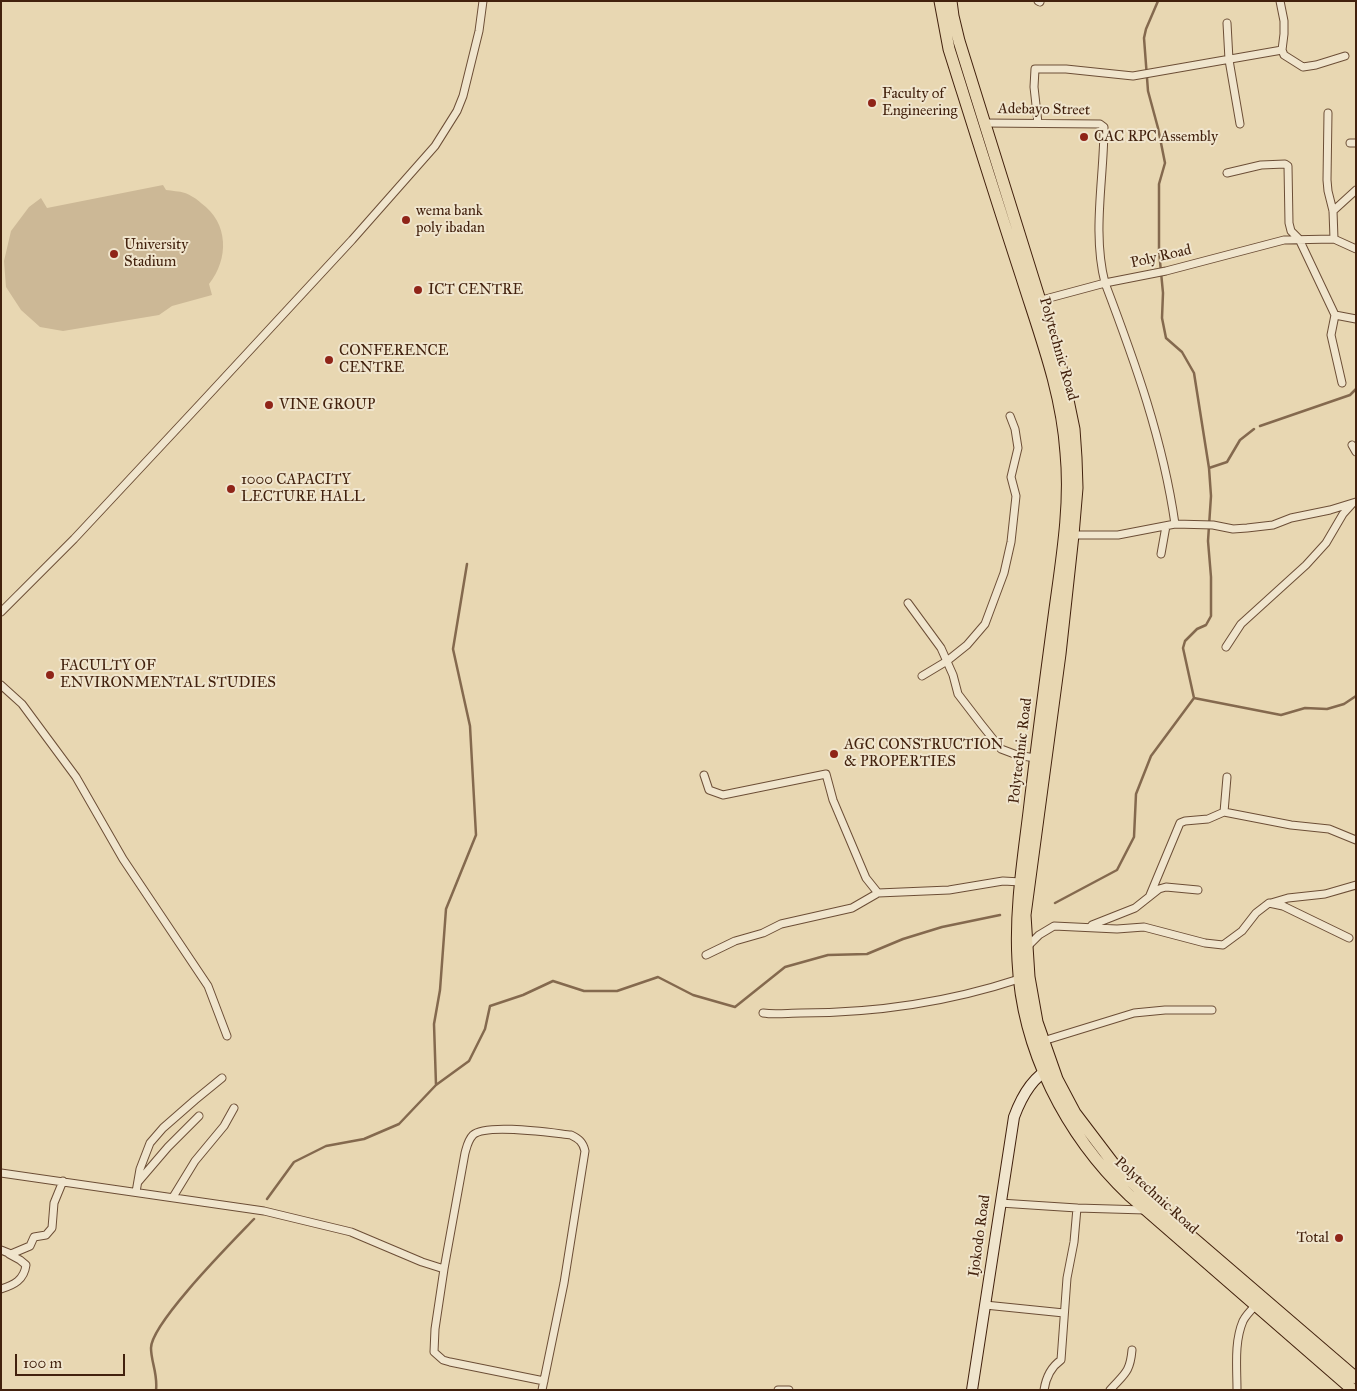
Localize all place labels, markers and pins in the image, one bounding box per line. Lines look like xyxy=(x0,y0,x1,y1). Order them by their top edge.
place label: Faculty of Engineering xyxy=(882,85,957,120)
marker: Faculty of Engineering xyxy=(866,97,878,109)
place label: CAC RPC Assembly xyxy=(1094,128,1218,146)
marker: CAC RPC Assembly xyxy=(1078,131,1090,143)
place label: wema bank poly ibadan xyxy=(416,202,485,237)
marker: wema bank poly ibadan xyxy=(400,214,412,226)
place label: University Stadium xyxy=(124,236,188,271)
marker: University Stadium xyxy=(108,248,120,260)
place label: ICT CENTRE xyxy=(428,281,523,299)
marker: ICT CENTRE xyxy=(412,284,424,296)
place label: CONFERENCE CENTRE xyxy=(339,342,449,377)
marker: CONFERENCE CENTRE xyxy=(323,354,335,366)
place label: VINE GROUP xyxy=(279,396,375,414)
marker: VINE GROUP xyxy=(263,399,275,411)
place label: 1000 CAPACITY LECTURE HALL xyxy=(241,471,365,506)
marker: 1000 CAPACITY LECTURE HALL xyxy=(225,483,237,495)
place label: FACULTY OF ENVIRONMENTAL STUDIES xyxy=(60,657,276,692)
marker: FACULTY OF ENVIRONMENTAL STUDIES xyxy=(44,669,56,681)
place label: AGC CONSTRUCTION & PROPERTIES xyxy=(844,736,1004,771)
marker: AGC CONSTRUCTION & PROPERTIES xyxy=(828,748,840,760)
place label: Total xyxy=(1297,1229,1329,1247)
marker: Total xyxy=(1333,1232,1345,1244)

